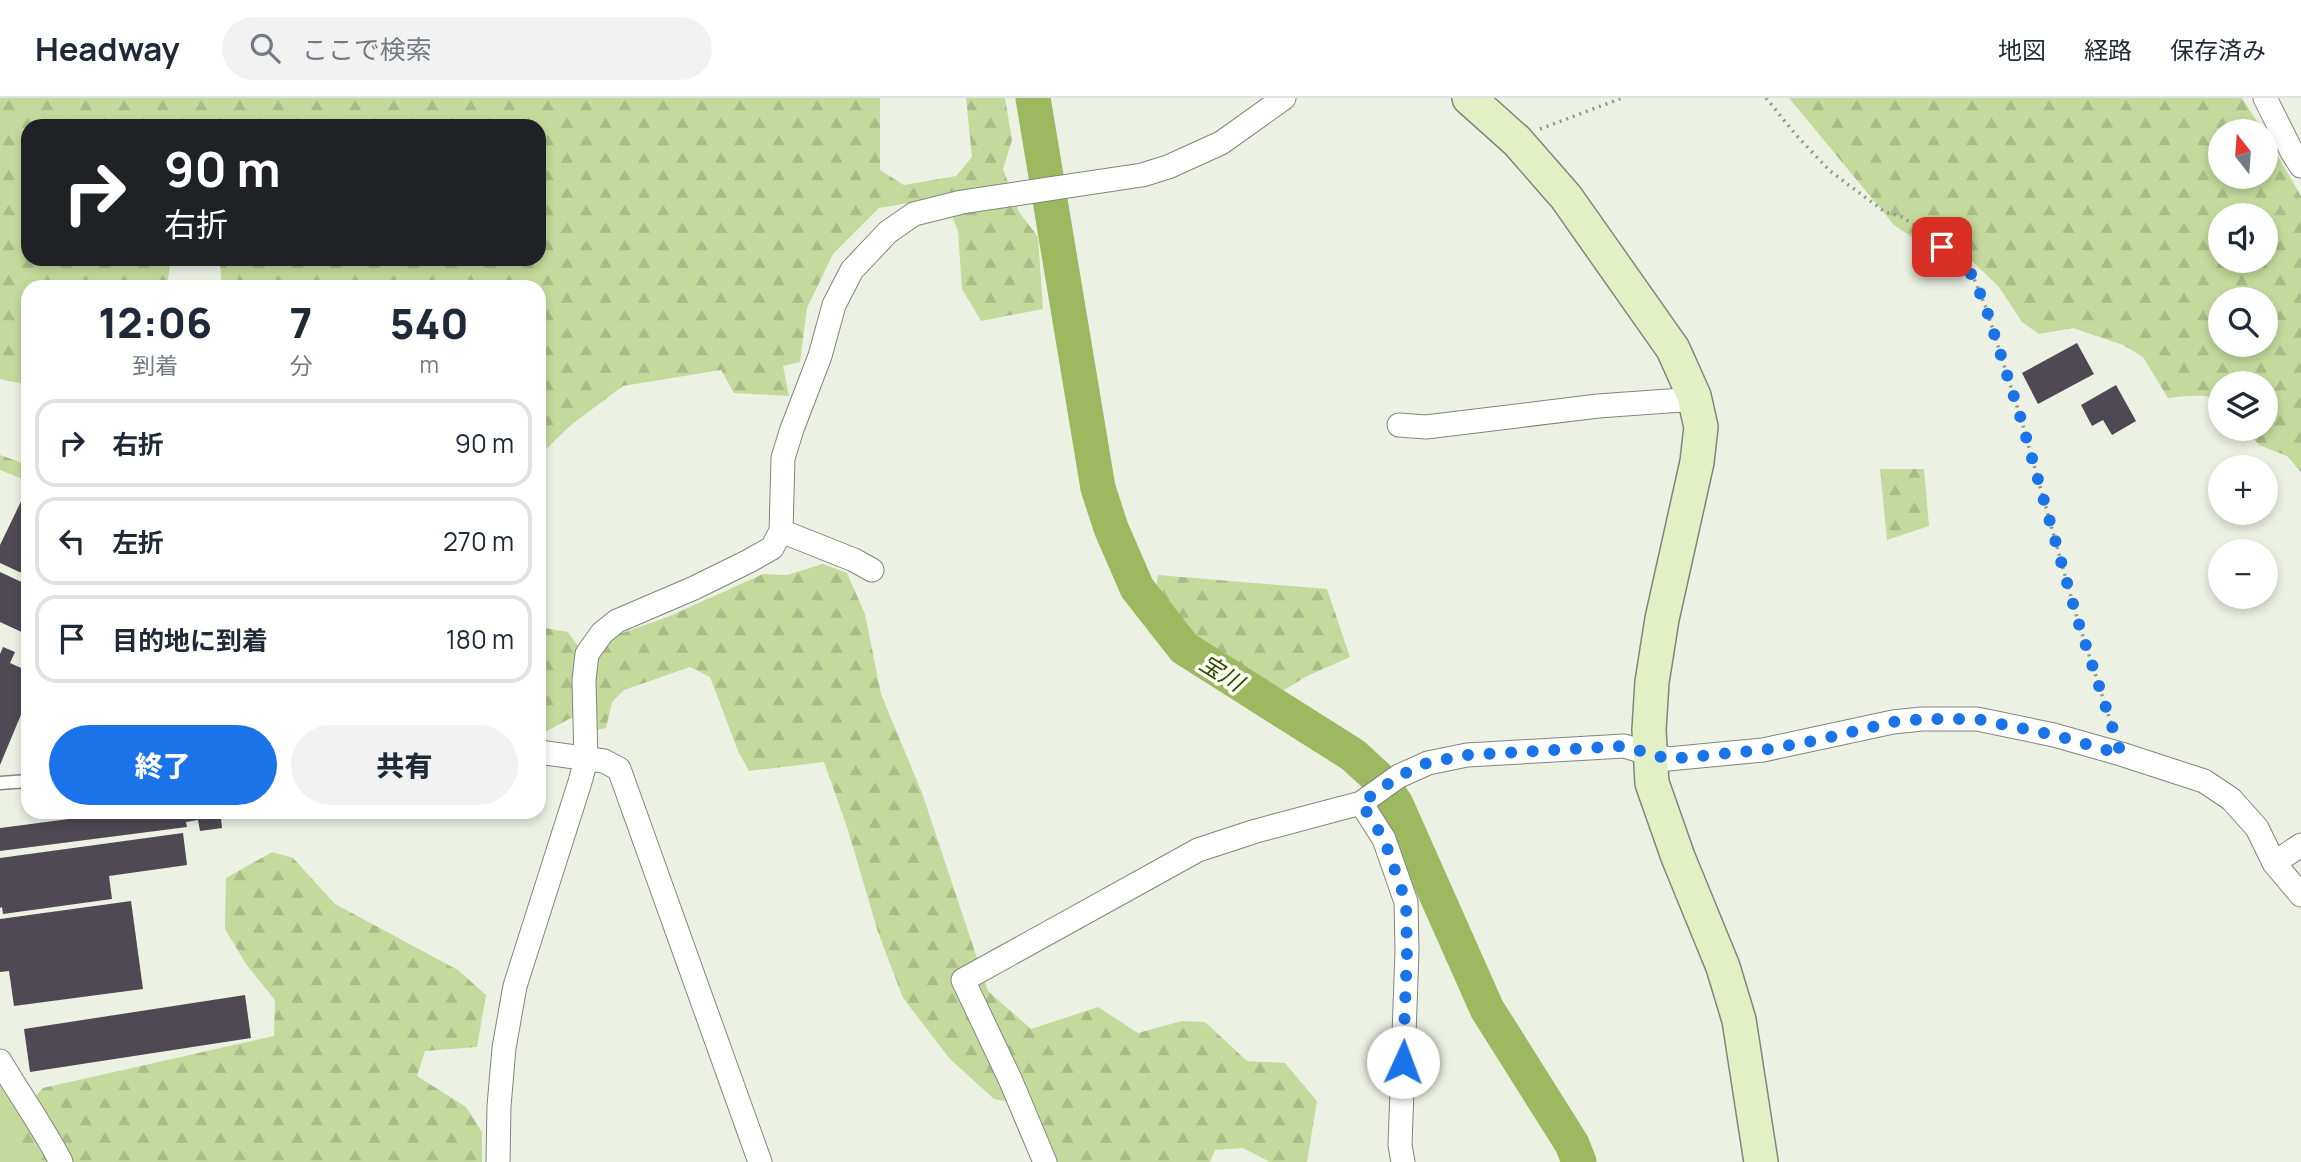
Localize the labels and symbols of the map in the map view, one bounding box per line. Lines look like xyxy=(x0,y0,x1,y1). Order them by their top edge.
north arrow xyxy=(2208,119,2278,189)
pin xyxy=(1912,217,1972,277)
water label: 宝川 xyxy=(1194,646,1253,699)
position arrow xyxy=(1366,1025,1440,1099)

